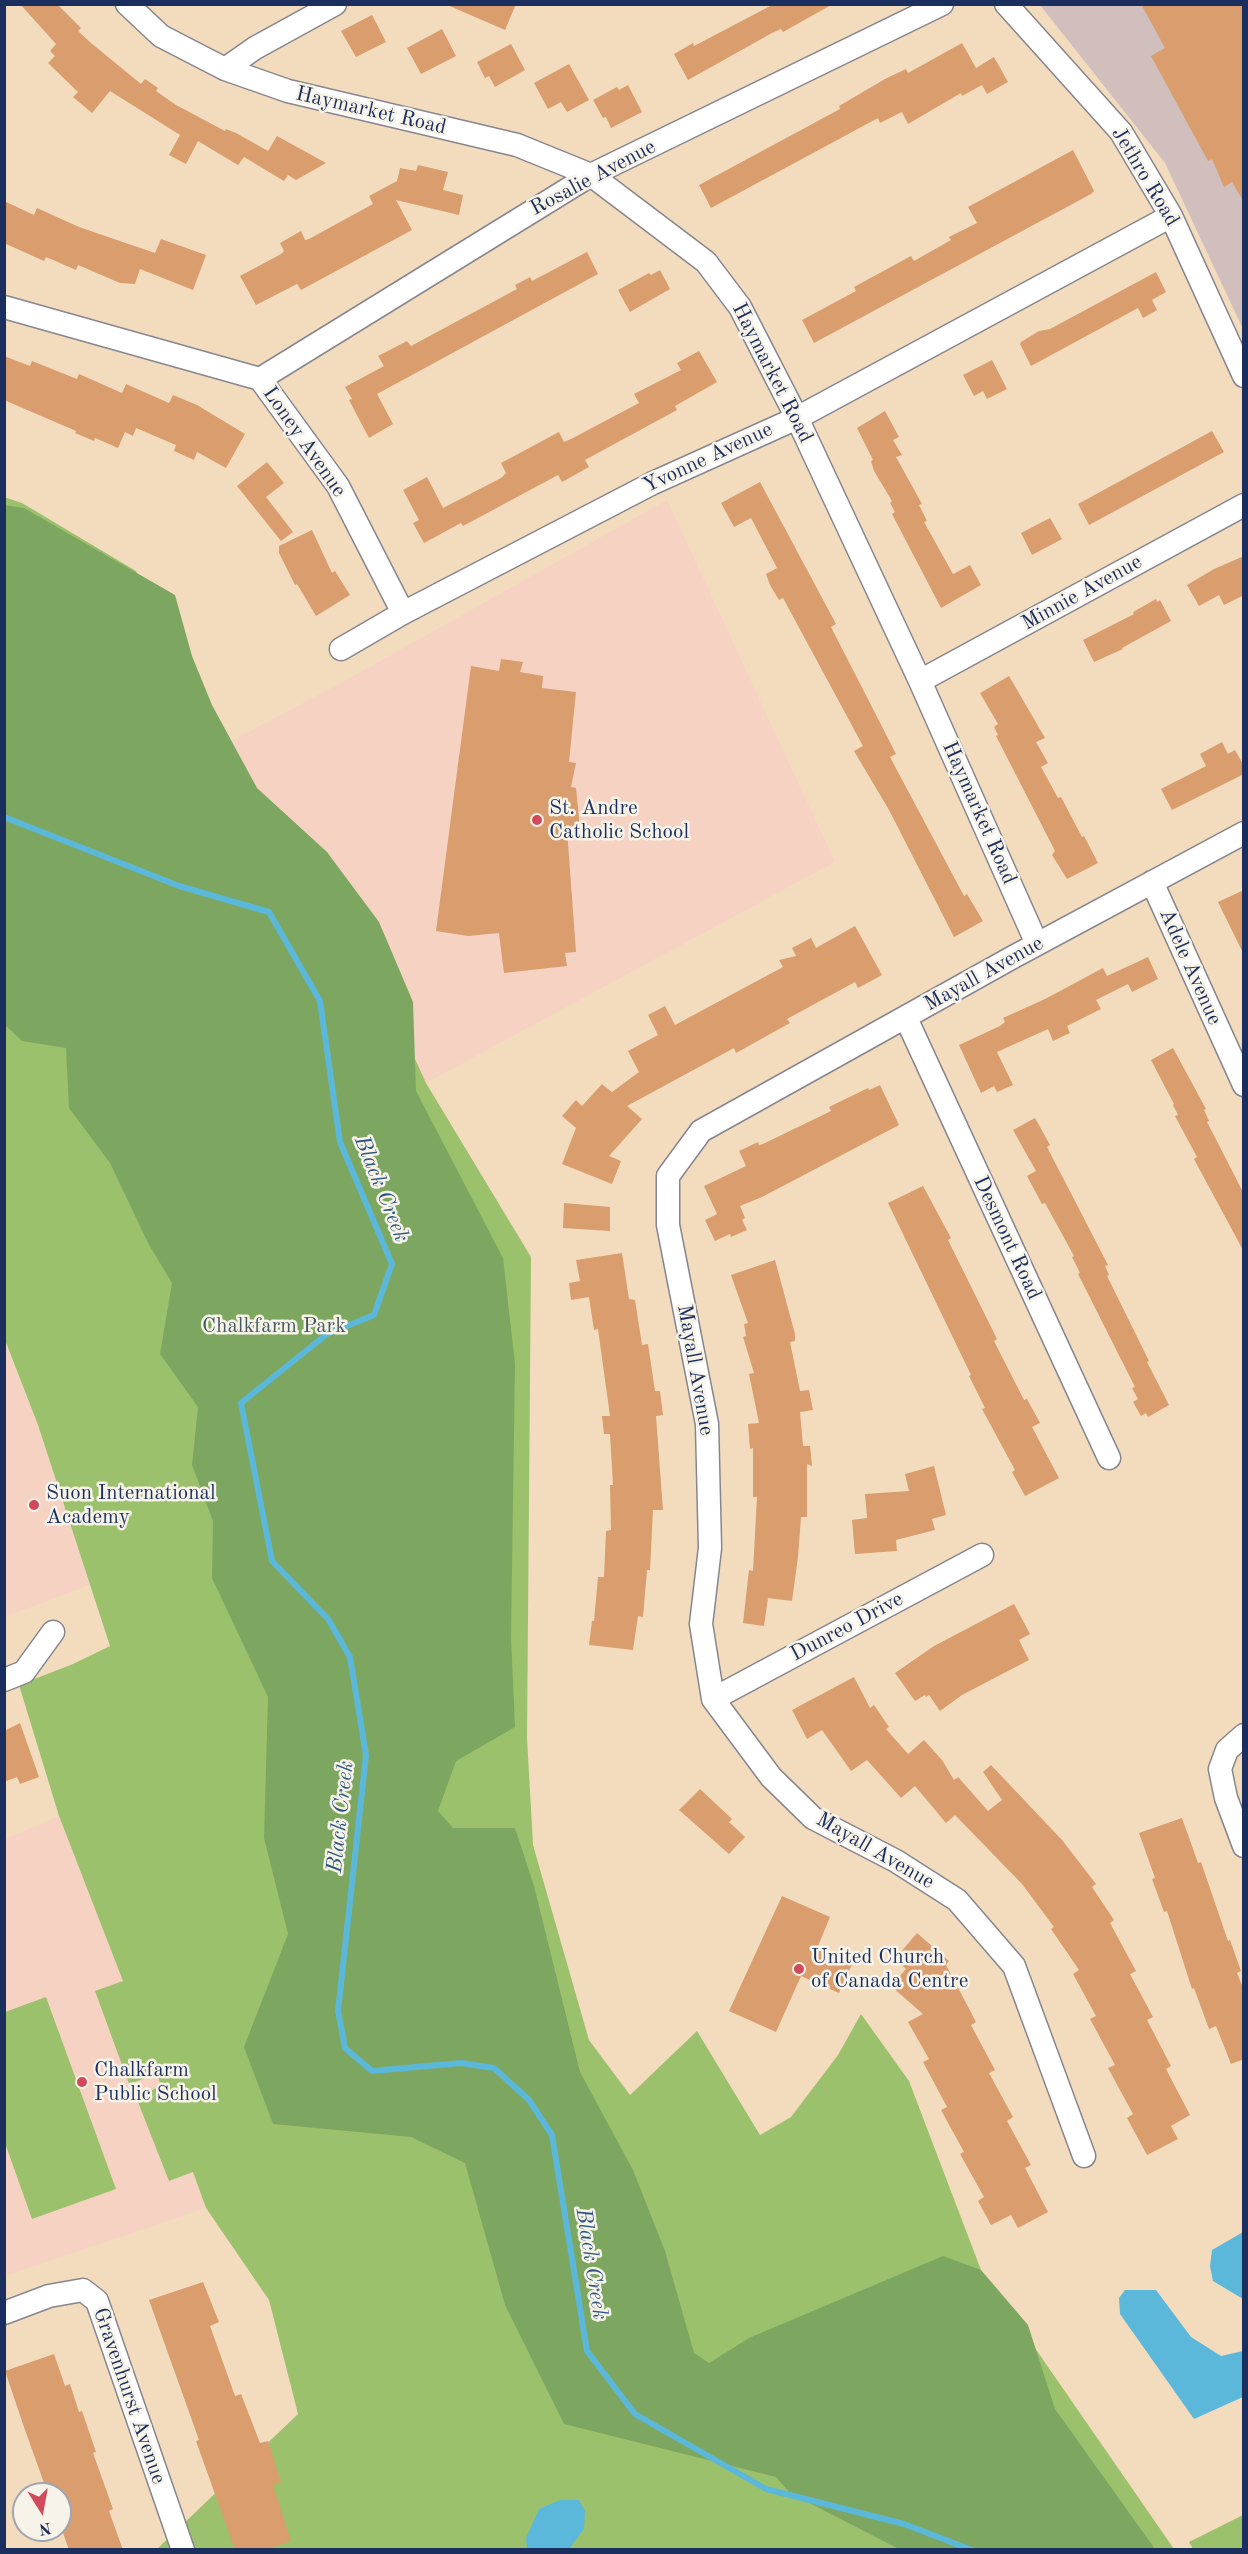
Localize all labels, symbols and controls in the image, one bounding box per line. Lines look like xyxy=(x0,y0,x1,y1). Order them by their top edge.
street label: Haymarket Road xyxy=(293,81,449,141)
street label: Jethro Road xyxy=(1105,123,1185,231)
street label: Rosalie Avenue xyxy=(526,134,660,222)
street label: Haymarket Road xyxy=(726,299,818,447)
street label: Loney Avenue xyxy=(257,382,351,502)
street label: Yvonne Avenue xyxy=(639,417,777,499)
street label: Minnie Avenue xyxy=(1017,550,1147,636)
street label: Haymarket Road xyxy=(936,738,1022,888)
place label: St. Andre Catholic School xyxy=(549,795,689,845)
marker: St. Andre Catholic School xyxy=(530,813,544,827)
street label: Adele Avenue xyxy=(1153,905,1227,1029)
street label: Mayall Avenue xyxy=(920,931,1048,1017)
water label: Black Creek xyxy=(348,1132,414,1246)
street label: Desmont Road xyxy=(967,1172,1047,1304)
street label: Mayall Avenue xyxy=(671,1303,719,1437)
park label: Chalkfarm Park xyxy=(202,1313,346,1339)
place label: Suon International Academy xyxy=(46,1480,216,1530)
marker: Suon International Academy xyxy=(27,1498,41,1512)
street label: Dunreo Drive xyxy=(786,1587,908,1667)
water label: Black Creek xyxy=(322,1760,360,1874)
street label: Mayall Avenue xyxy=(811,1807,939,1895)
place label: United Church of Canada Centre xyxy=(811,1944,968,1994)
marker: United Church of Canada Centre xyxy=(792,1962,806,1976)
place label: Chalkfarm Public School xyxy=(94,2057,217,2107)
marker: Chalkfarm Public School xyxy=(75,2075,89,2089)
water label: Black Creek xyxy=(569,2206,613,2322)
street label: Gravenhurst Avenue xyxy=(87,2305,171,2487)
north arrow xyxy=(12,2482,72,2542)
text: N xyxy=(38,2519,53,2537)

